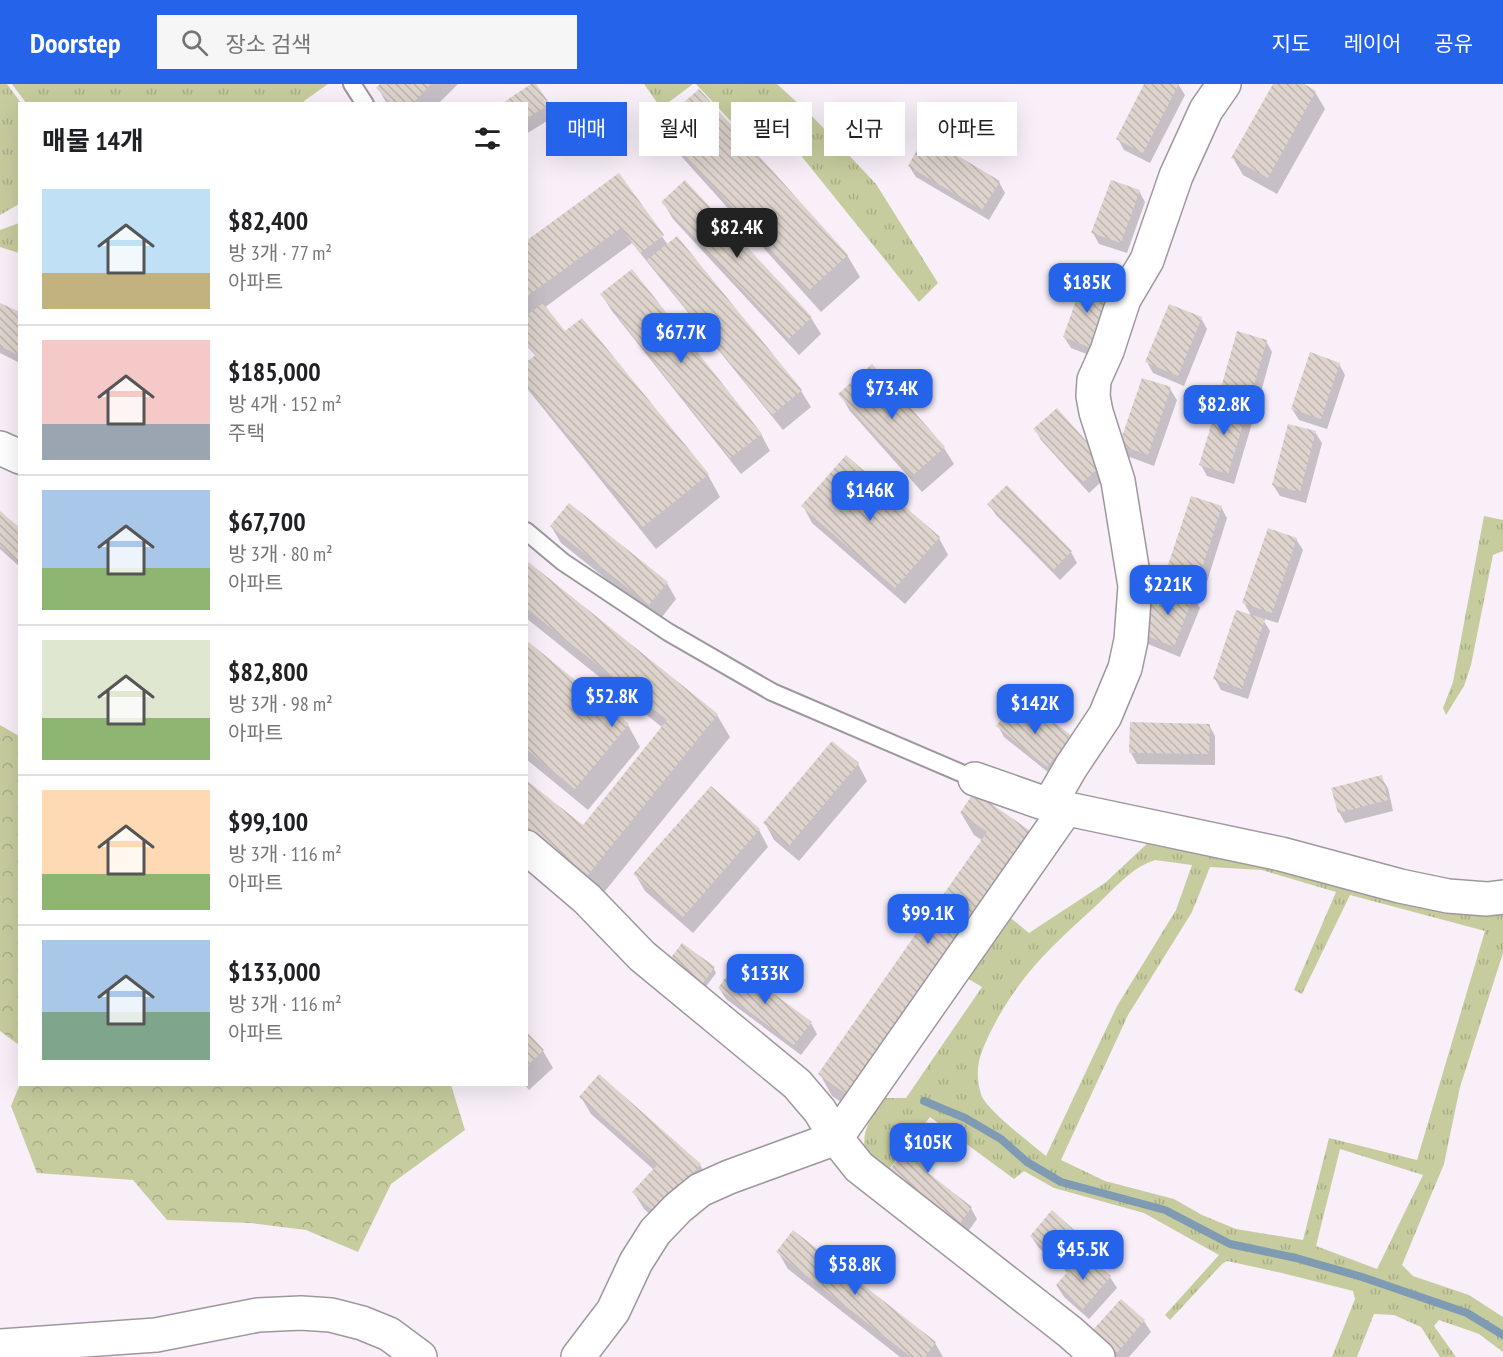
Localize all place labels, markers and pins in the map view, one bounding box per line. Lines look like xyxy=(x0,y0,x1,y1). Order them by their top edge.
pin: $82.4K xyxy=(688,208,786,259)
pin: $185K xyxy=(1045,263,1129,314)
pin: $67.7K xyxy=(632,313,730,364)
pin: $73.4K xyxy=(843,369,941,420)
pin: $82.8K xyxy=(1175,385,1273,436)
pin: $146K xyxy=(828,471,912,522)
pin: $221K xyxy=(1126,565,1210,616)
pin: $52.8K xyxy=(563,677,661,728)
pin: $142K xyxy=(993,684,1077,735)
pin: $99.1K xyxy=(879,894,977,945)
pin: $133K xyxy=(723,954,807,1005)
pin: $105K xyxy=(886,1123,970,1174)
pin: $45.5K xyxy=(1034,1230,1132,1281)
pin: $58.8K xyxy=(806,1245,904,1296)

